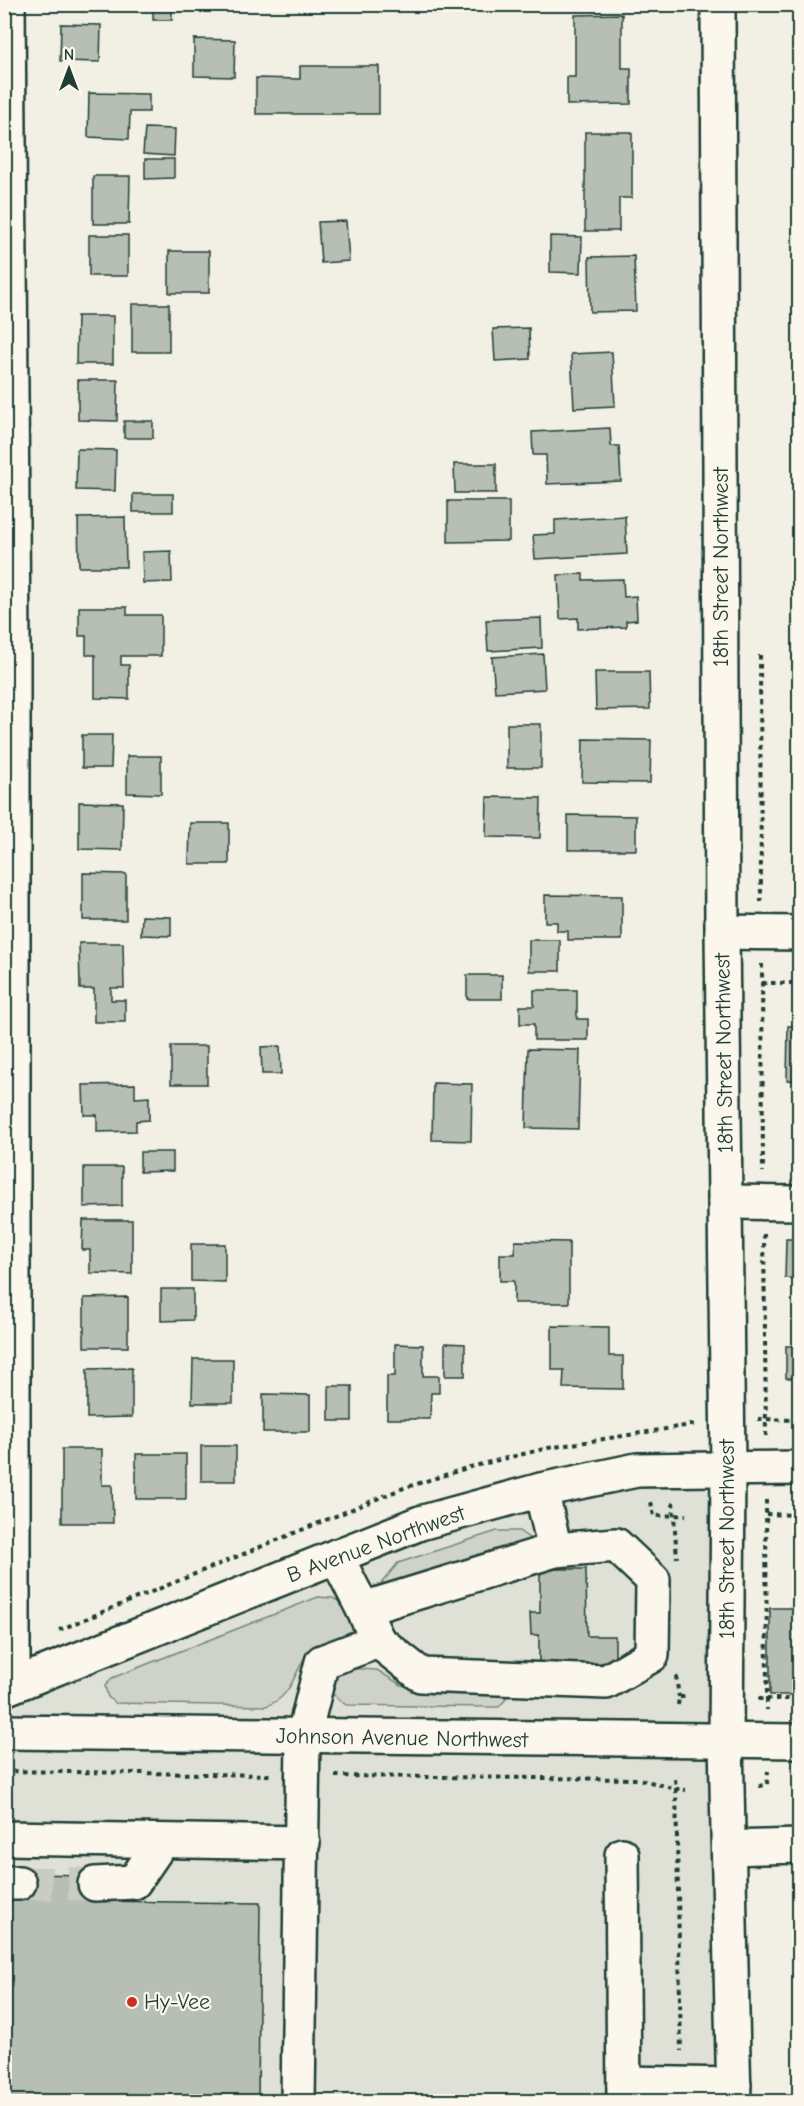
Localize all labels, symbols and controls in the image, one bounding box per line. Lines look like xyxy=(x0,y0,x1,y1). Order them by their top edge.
north arrow xyxy=(39,39,99,99)
text: N xyxy=(64,46,74,64)
street label: 18th Street Northwest xyxy=(708,466,734,667)
street label: 18th Street Northwest xyxy=(709,952,739,1153)
street label: 18th Street Northwest xyxy=(714,1438,740,1639)
street label: B Avenue Northwest xyxy=(283,1499,469,1588)
street label: Johnson Avenue Northwest xyxy=(276,1723,529,1753)
place label: Hy-Vee xyxy=(144,1989,210,2015)
marker: Hy-Vee xyxy=(125,1995,139,2009)

